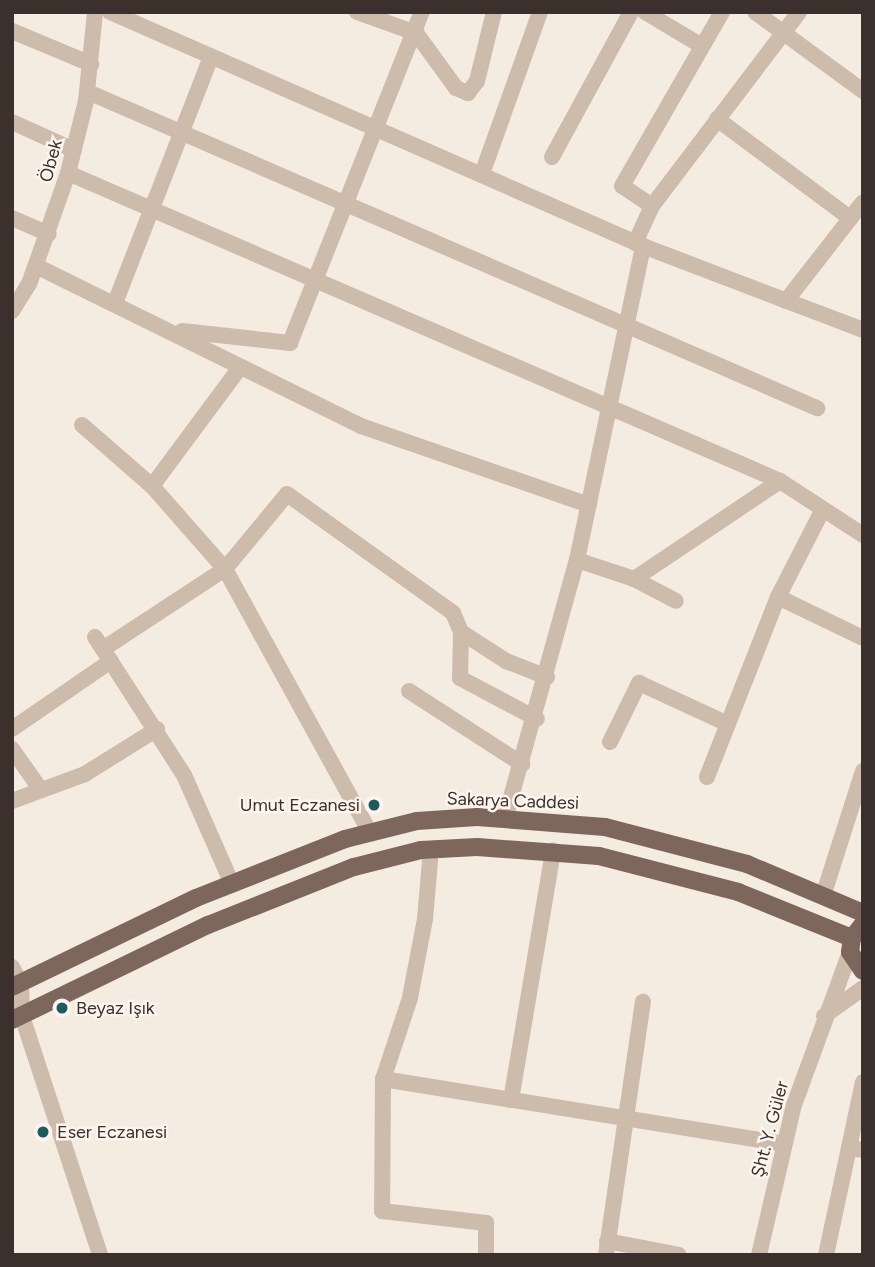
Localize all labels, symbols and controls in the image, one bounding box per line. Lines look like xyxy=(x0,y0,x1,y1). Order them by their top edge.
street label: Öbek xyxy=(35,137,67,185)
street label: Sakarya Caddesi xyxy=(446,788,580,814)
place label: Umut Eczanesi xyxy=(240,794,360,816)
marker: Umut Eczanesi xyxy=(366,797,382,813)
place label: Beyaz Işık xyxy=(76,997,155,1019)
marker: Beyaz Işık xyxy=(54,1000,70,1016)
street label: Şht. Y. Güler xyxy=(747,1079,793,1179)
place label: Eser Eczanesi xyxy=(57,1121,167,1143)
marker: Eser Eczanesi xyxy=(35,1124,51,1140)

